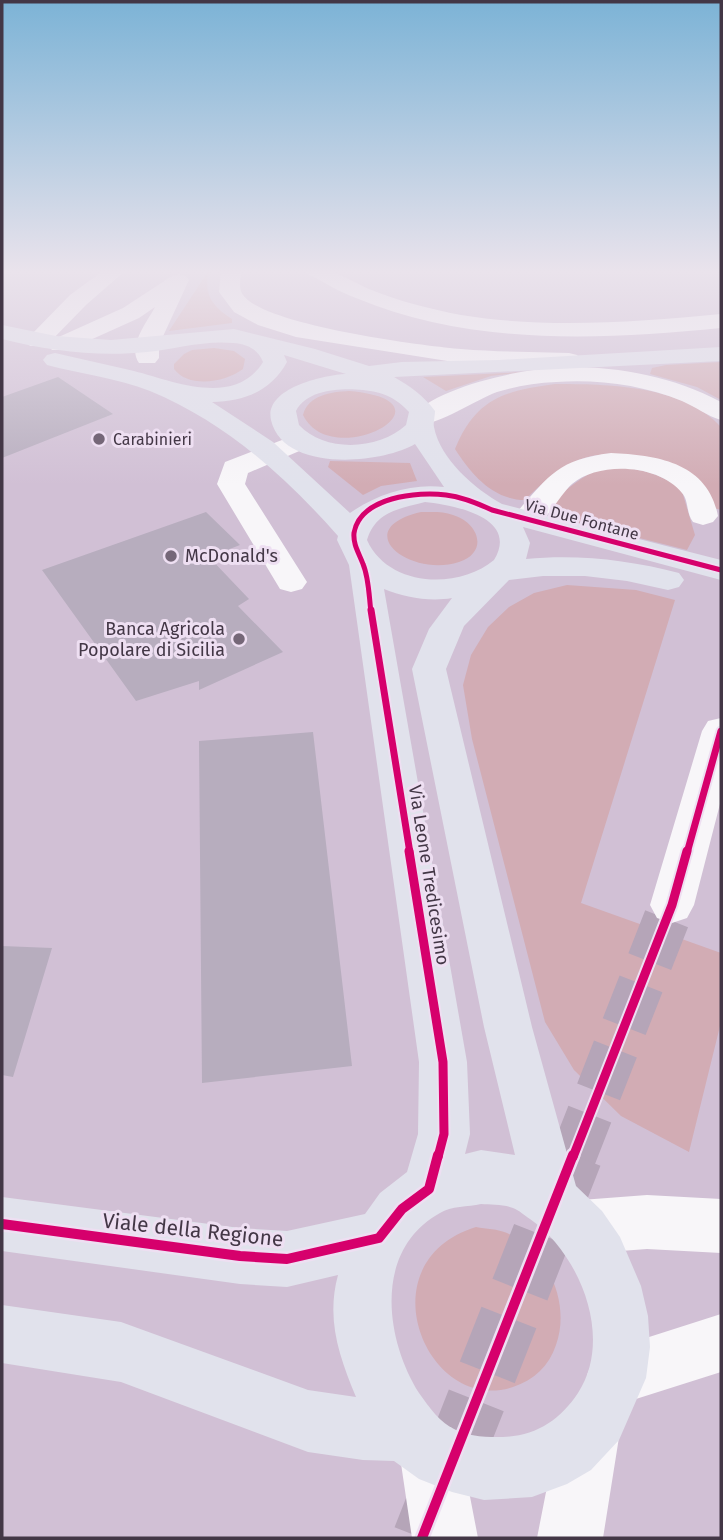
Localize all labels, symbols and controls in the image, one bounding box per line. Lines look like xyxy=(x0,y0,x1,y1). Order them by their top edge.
place label: Carabinieri xyxy=(113,430,192,449)
marker: Carabinieri xyxy=(91,431,107,447)
street label: Via Due Fontane xyxy=(523,495,641,544)
place label: McDonald's xyxy=(185,545,278,567)
marker: McDonald's xyxy=(163,548,179,564)
place label: Banca Agricola Popolare di Sicilia xyxy=(78,618,225,661)
marker: Banca Agricola Popolare di Sicilia xyxy=(231,631,247,647)
street label: Via Leone Tredicesimo xyxy=(404,783,454,967)
street label: Viale della Regione xyxy=(101,1208,285,1252)

